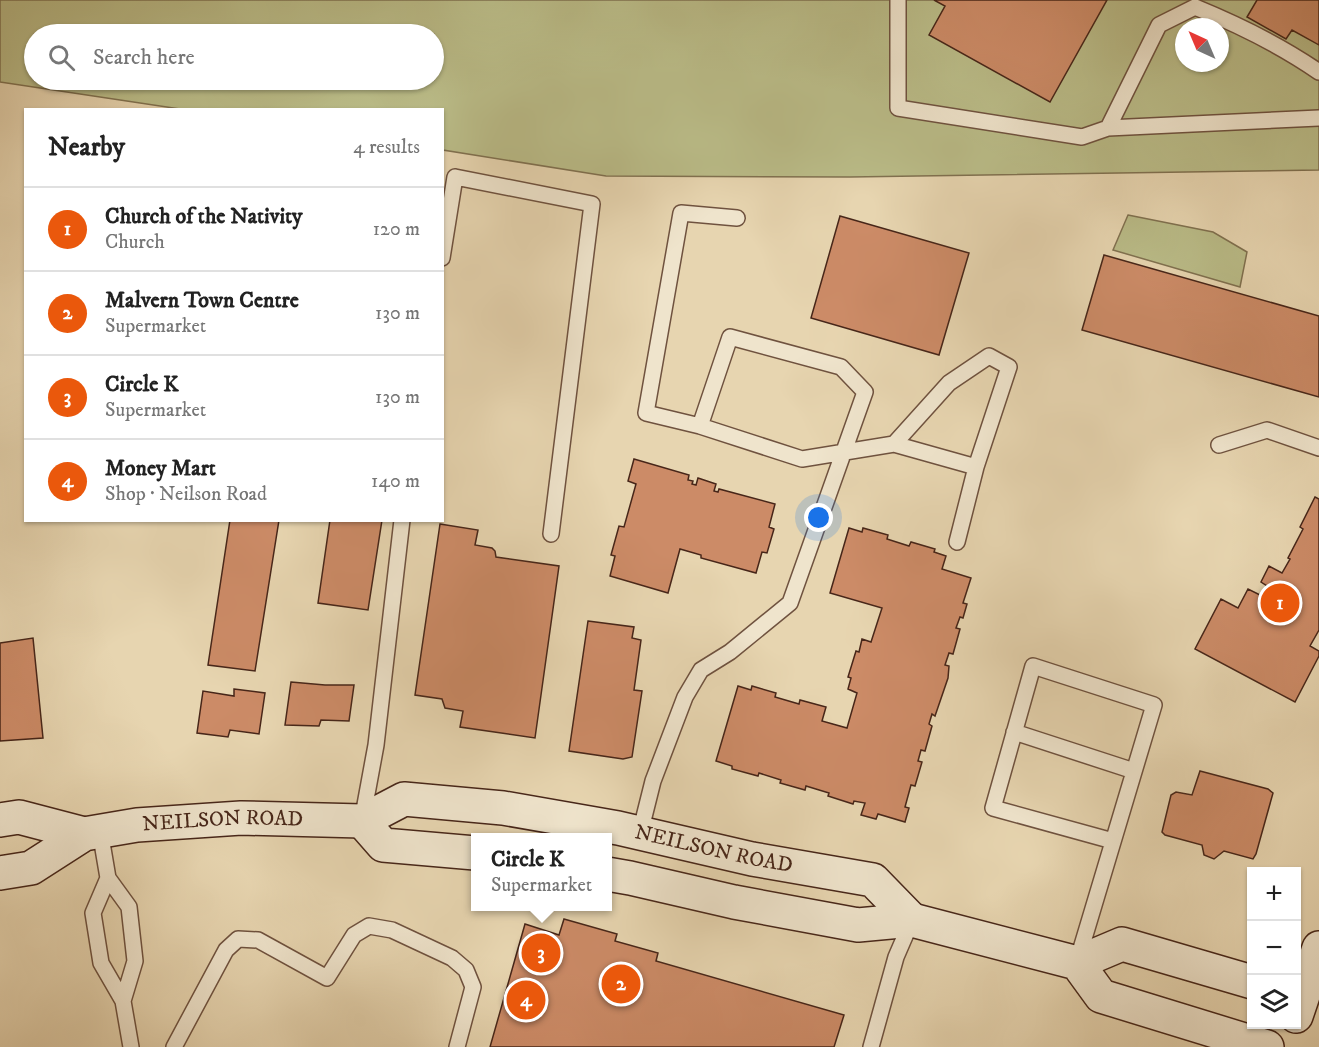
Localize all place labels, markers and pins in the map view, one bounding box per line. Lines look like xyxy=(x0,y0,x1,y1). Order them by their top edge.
pin: 1 xyxy=(1260,580,1300,626)
pin: 3 xyxy=(522,930,560,976)
pin: 2 xyxy=(602,962,640,1006)
pin: 4 xyxy=(506,978,546,1022)

